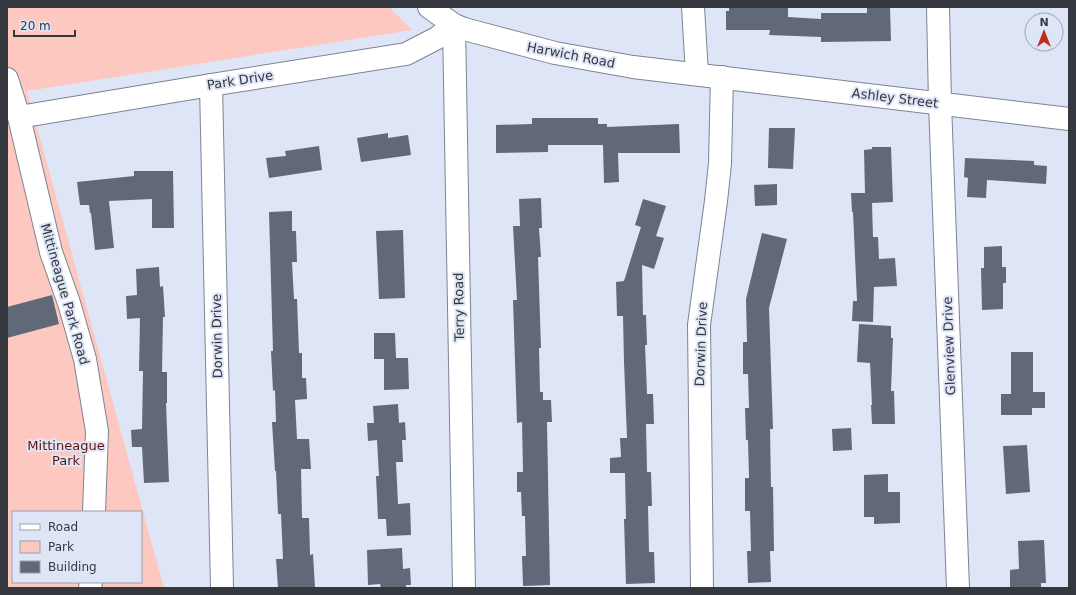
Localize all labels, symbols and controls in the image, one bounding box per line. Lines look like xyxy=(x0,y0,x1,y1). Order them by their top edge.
scale bar xyxy=(14,12,75,38)
north arrow xyxy=(1024,12,1064,52)
text: N xyxy=(1039,16,1049,29)
text: 20 m xyxy=(20,19,51,33)
street label: Harwich Road xyxy=(526,39,616,71)
street label: Park Drive xyxy=(206,67,274,93)
street label: Ashley Street xyxy=(851,85,939,111)
street label: Mittineague Park Road xyxy=(38,222,92,366)
street label: Terry Road xyxy=(451,273,467,342)
street label: Dorwin Drive xyxy=(209,294,225,378)
street label: Glenview Drive xyxy=(940,296,958,396)
street label: Dorwin Drive xyxy=(692,301,710,387)
park label: Mittineague Park xyxy=(27,438,105,468)
legend xyxy=(12,511,142,583)
text: Road xyxy=(48,520,78,534)
text: Park xyxy=(48,540,74,554)
text: Building xyxy=(48,560,97,574)

